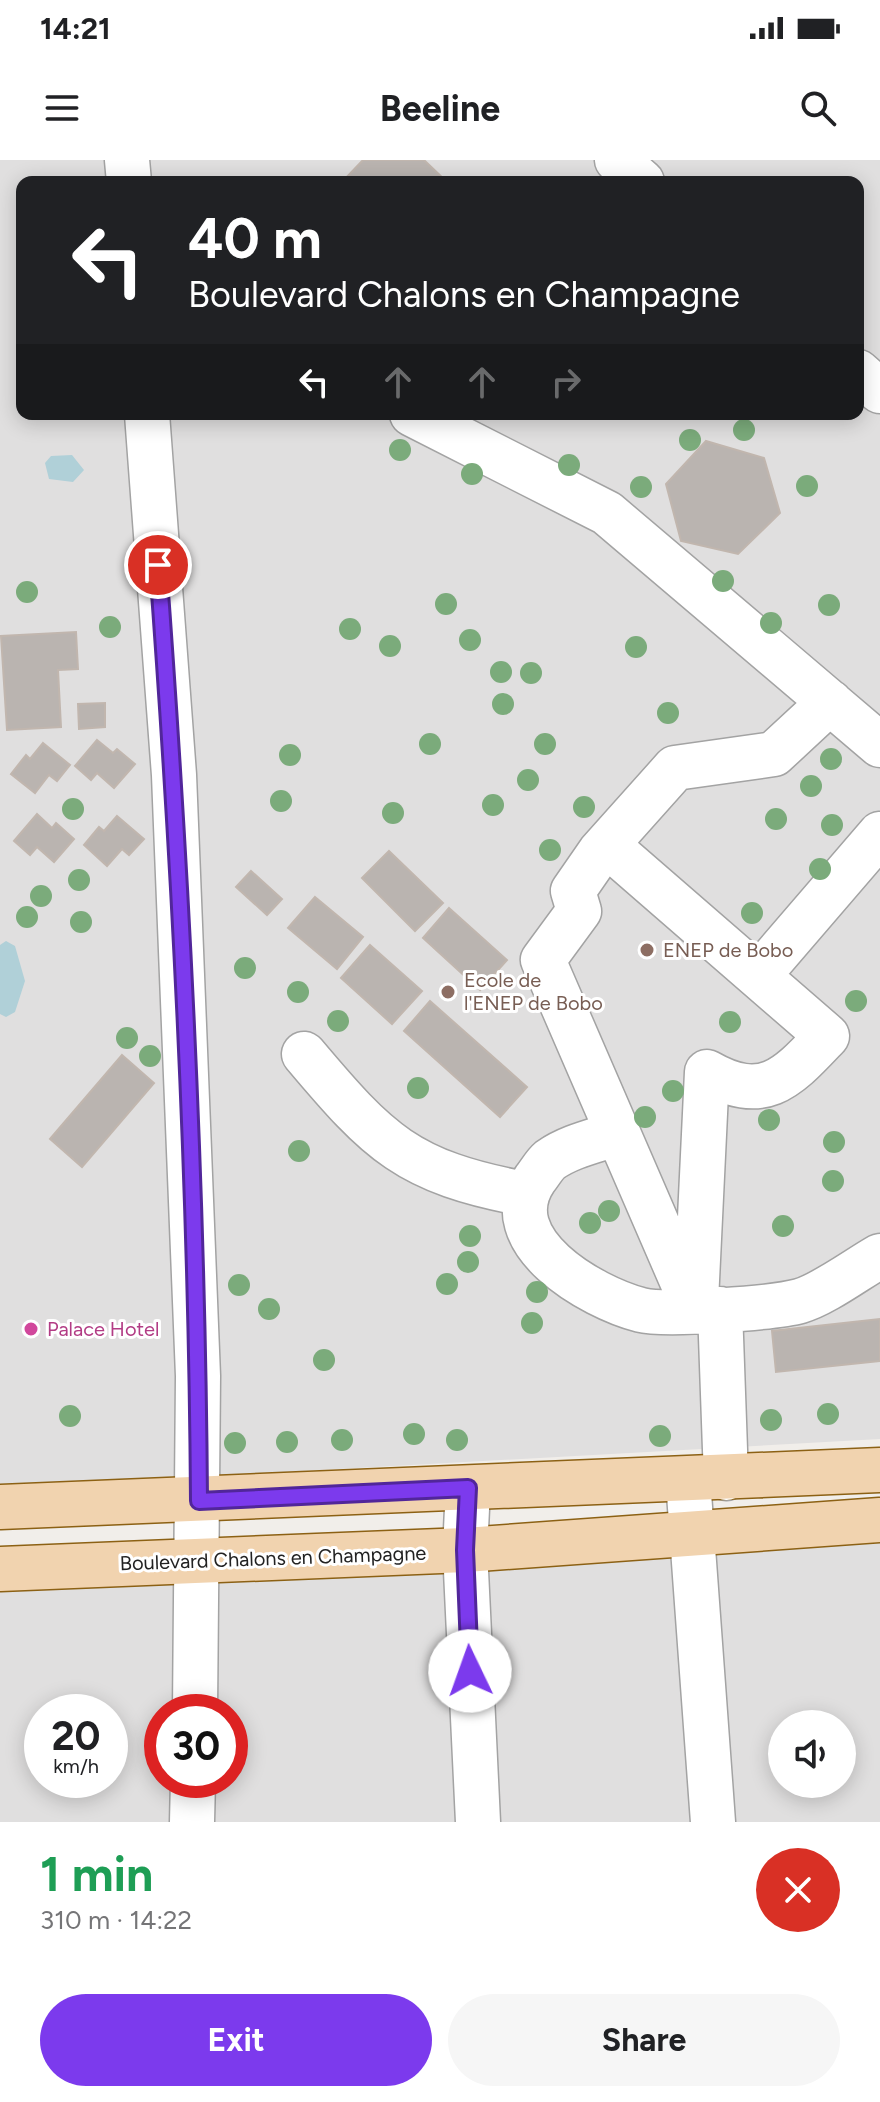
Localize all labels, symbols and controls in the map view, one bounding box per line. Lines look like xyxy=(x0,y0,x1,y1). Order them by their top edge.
text: 14:21 xyxy=(40,10,111,47)
icon: menu xyxy=(40,86,84,130)
icon: search xyxy=(796,86,840,130)
text: Beeline xyxy=(380,87,500,130)
text: 40 m xyxy=(188,205,322,272)
icon: left xyxy=(56,208,160,312)
text: Boulevard Chalons en Champagne xyxy=(188,273,740,316)
icon: left xyxy=(292,360,336,404)
icon: ahead xyxy=(376,360,420,404)
icon: ahead xyxy=(460,360,504,404)
icon: right xyxy=(544,360,588,404)
pin xyxy=(124,531,192,599)
icon: arrive xyxy=(136,543,180,587)
place label: ENEP de Bobo xyxy=(663,938,793,962)
marker: ENEP de Bobo xyxy=(638,941,656,959)
place label: Ecole de l'ENEP de Bobo xyxy=(464,968,603,1015)
marker: Ecole de l'ENEP de Bobo xyxy=(439,983,457,1001)
place label: Palace Hotel xyxy=(47,1317,159,1341)
marker: Palace Hotel xyxy=(22,1320,40,1338)
street label: Boulevard Chalons en Champagne xyxy=(119,1541,427,1575)
position arrow xyxy=(428,1629,512,1713)
speed limit sign: 30 xyxy=(144,1694,248,1798)
map controls xyxy=(768,1710,856,1798)
button: sound xyxy=(768,1710,856,1798)
text: 20 xyxy=(51,1712,101,1760)
text: km/h xyxy=(53,1754,99,1778)
text: 1 min xyxy=(40,1845,153,1903)
button: close xyxy=(756,1848,840,1932)
text: 310 m · 14:22 xyxy=(40,1904,192,1936)
button: Exit xyxy=(40,1994,432,2086)
button: Share xyxy=(448,1994,840,2086)

